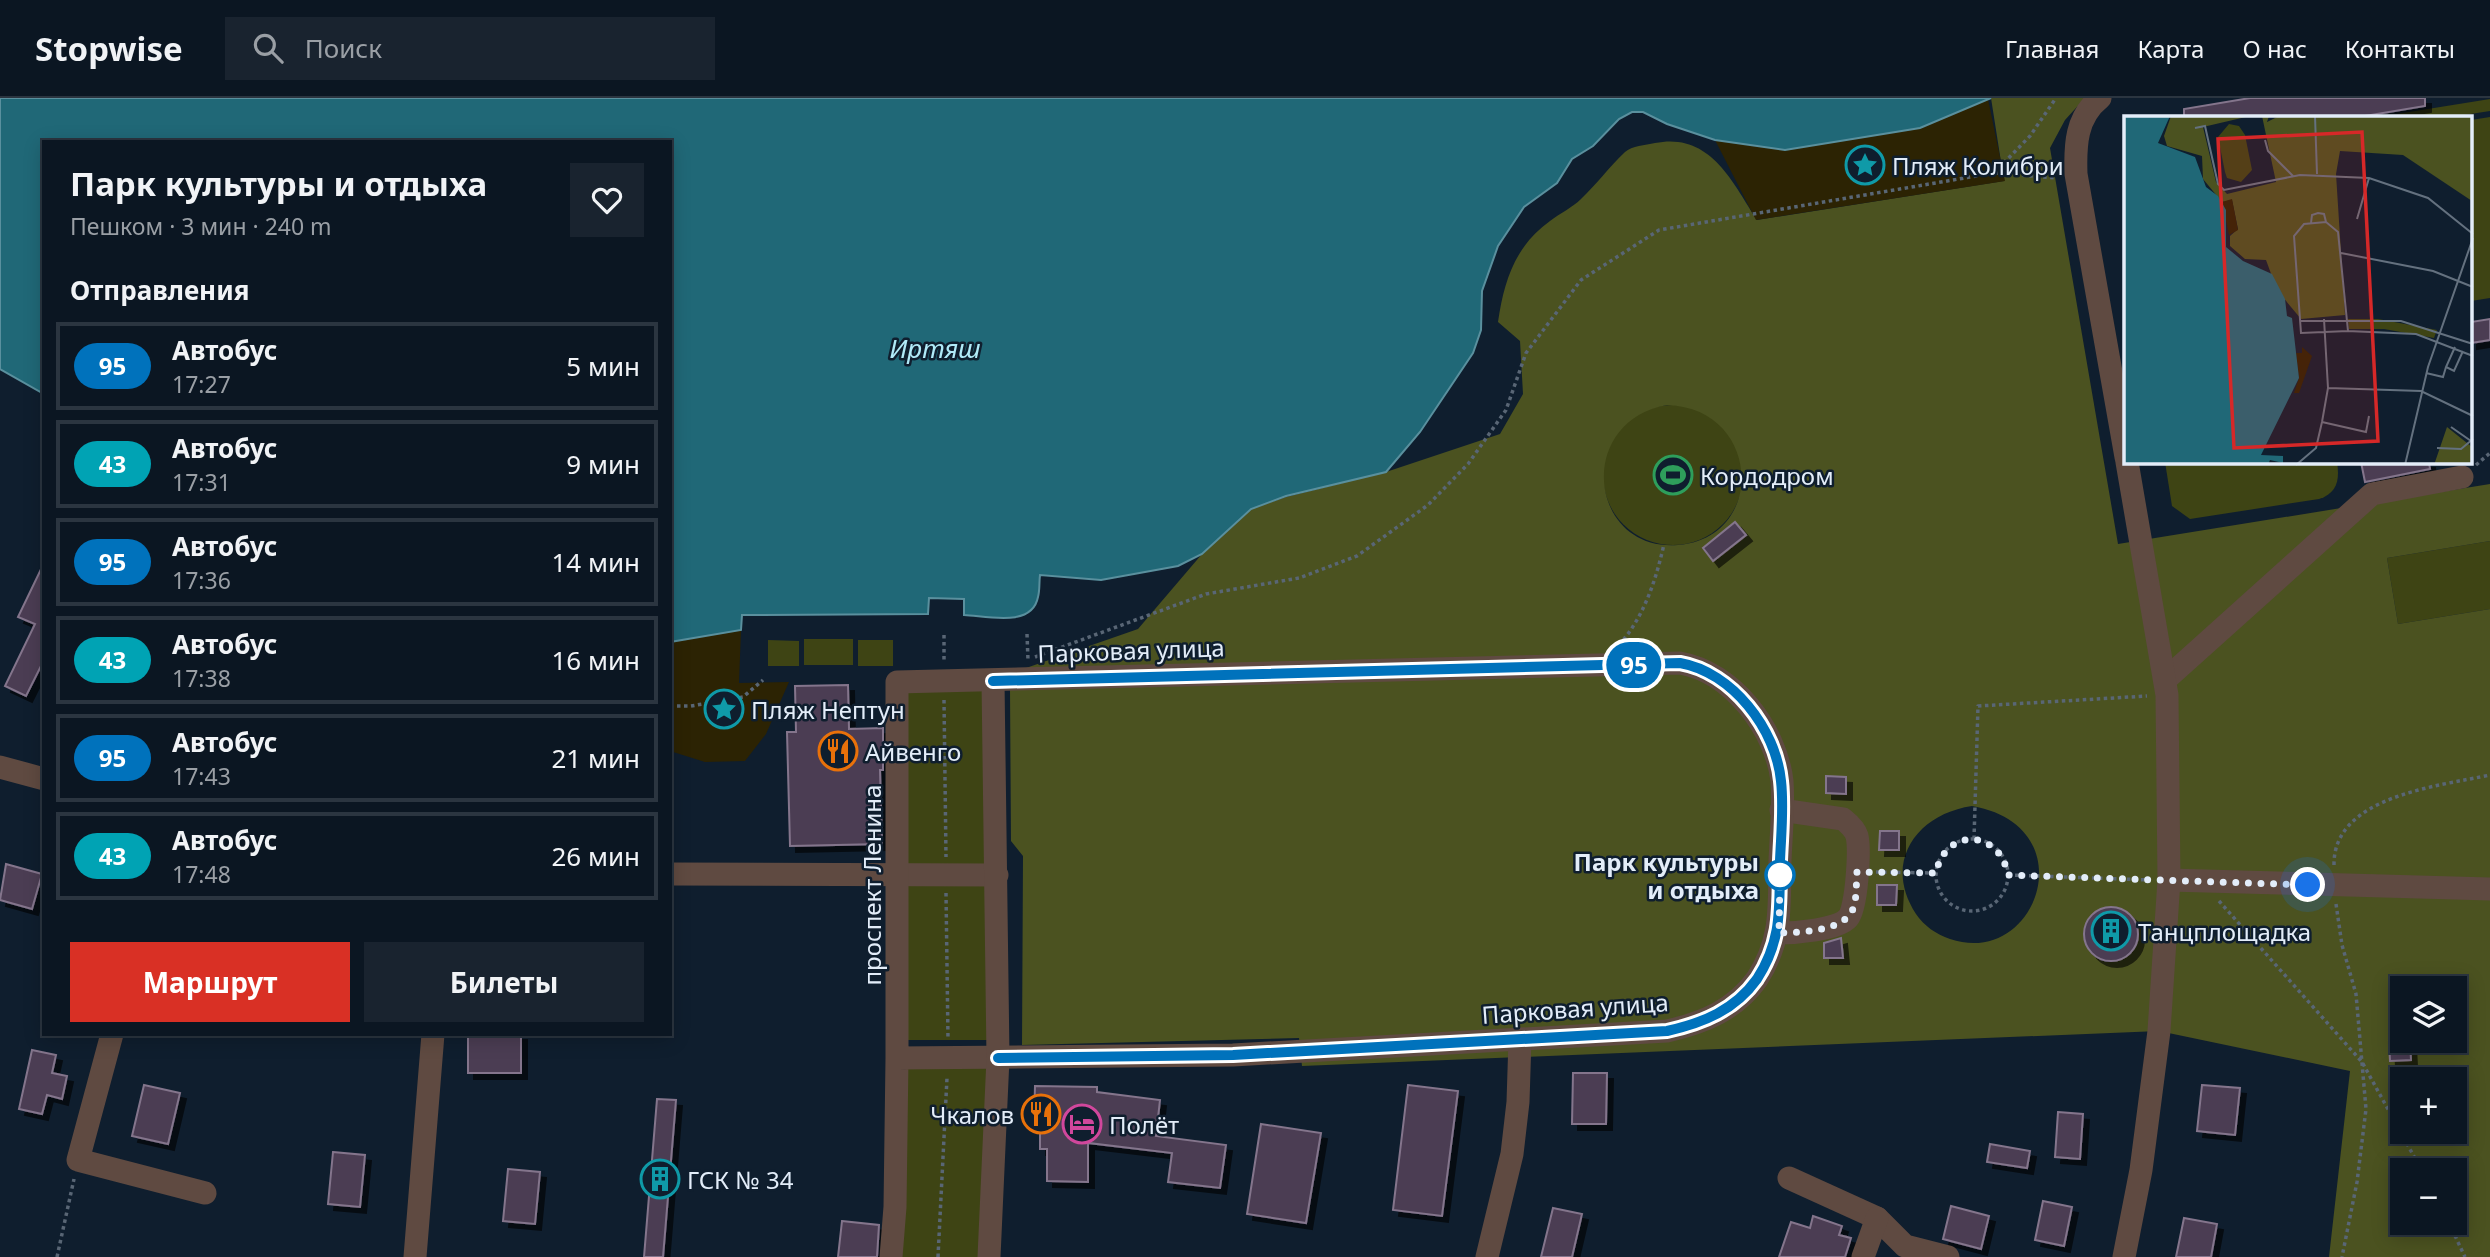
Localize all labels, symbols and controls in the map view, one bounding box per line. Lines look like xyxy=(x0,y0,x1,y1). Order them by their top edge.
search box xyxy=(225,17,715,80)
text: Stopwise xyxy=(35,26,183,71)
icon: search xyxy=(249,29,287,67)
text: Поиск xyxy=(305,30,382,66)
text: Главная xyxy=(2005,32,2099,65)
text: Карта xyxy=(2137,32,2204,65)
text: О нас xyxy=(2242,32,2307,65)
text: Контакты xyxy=(2345,32,2455,65)
inset map xyxy=(2124,116,2472,464)
place icon: Пляж Колибри xyxy=(1844,144,1886,186)
place label: Пляж Колибри xyxy=(1892,149,2064,182)
text: Парк культуры и отдыха xyxy=(70,161,487,206)
button: heart xyxy=(570,163,644,237)
text: Пешком · 3 мин · 240 m xyxy=(70,210,332,242)
text: Отправления xyxy=(70,272,249,308)
water label: Иртяш xyxy=(889,330,981,366)
text: Автобус xyxy=(172,332,277,368)
text: 5 мин xyxy=(566,348,640,384)
text: 95 xyxy=(99,349,126,382)
text: 17:27 xyxy=(172,368,231,400)
text: Автобус xyxy=(172,430,277,466)
text: 9 мин xyxy=(566,446,640,482)
text: 43 xyxy=(99,447,126,480)
sports icon: Кордодром xyxy=(1652,454,1694,496)
place label: Кордодром xyxy=(1700,459,1834,492)
text: 17:31 xyxy=(172,466,231,498)
text: Автобус xyxy=(172,528,277,564)
text: 14 мин xyxy=(551,544,640,580)
text: 95 xyxy=(99,545,126,578)
text: 17:36 xyxy=(172,564,231,596)
text: Автобус xyxy=(172,626,277,662)
street label: Парковая улица xyxy=(1037,630,1225,670)
text: 16 мин xyxy=(551,642,640,678)
line badge: 95 xyxy=(1602,642,1666,688)
text: 43 xyxy=(99,643,126,676)
text: 95 xyxy=(1620,648,1648,681)
text: 17:38 xyxy=(172,662,231,694)
place icon: Пляж Нептун xyxy=(703,688,745,730)
place label: Пляж Нептун xyxy=(751,693,905,726)
text: Автобус xyxy=(172,724,277,760)
restaurant icon: Айвенго xyxy=(817,730,859,772)
place label: Айвенго xyxy=(865,735,961,768)
text: 21 мин xyxy=(551,740,640,776)
text: 95 xyxy=(99,741,126,774)
text: 17:43 xyxy=(172,760,231,792)
street label: проспект Ленина xyxy=(855,785,888,985)
text: Автобус xyxy=(172,822,277,858)
text: 26 мин xyxy=(551,838,640,874)
text: 43 xyxy=(99,839,126,872)
place label: Парк культуры и отдыха xyxy=(1574,845,1759,906)
text: 17:48 xyxy=(172,858,231,890)
marker: Парк культуры и отдыха xyxy=(1765,860,1795,890)
your location xyxy=(2290,867,2325,902)
building icon: Танцплощадка xyxy=(2090,910,2132,952)
place label: Танцплощадка xyxy=(2138,915,2311,948)
button: Маршрут xyxy=(70,942,350,1022)
button: Билеты xyxy=(364,942,644,1022)
map controls xyxy=(2390,976,2467,1235)
button: layers xyxy=(2390,976,2467,1053)
street label: Парковая улица xyxy=(1481,985,1669,1031)
button: + xyxy=(2390,1067,2467,1144)
restaurant icon: Чкалов xyxy=(1020,1093,1062,1135)
place label: Чкалов xyxy=(930,1098,1014,1131)
hotel icon: Полёт xyxy=(1061,1103,1103,1145)
place label: Полёт xyxy=(1109,1108,1179,1141)
building icon: ГСК № 34 xyxy=(639,1158,681,1200)
button: − xyxy=(2390,1158,2467,1235)
place label: ГСК № 34 xyxy=(687,1163,794,1196)

